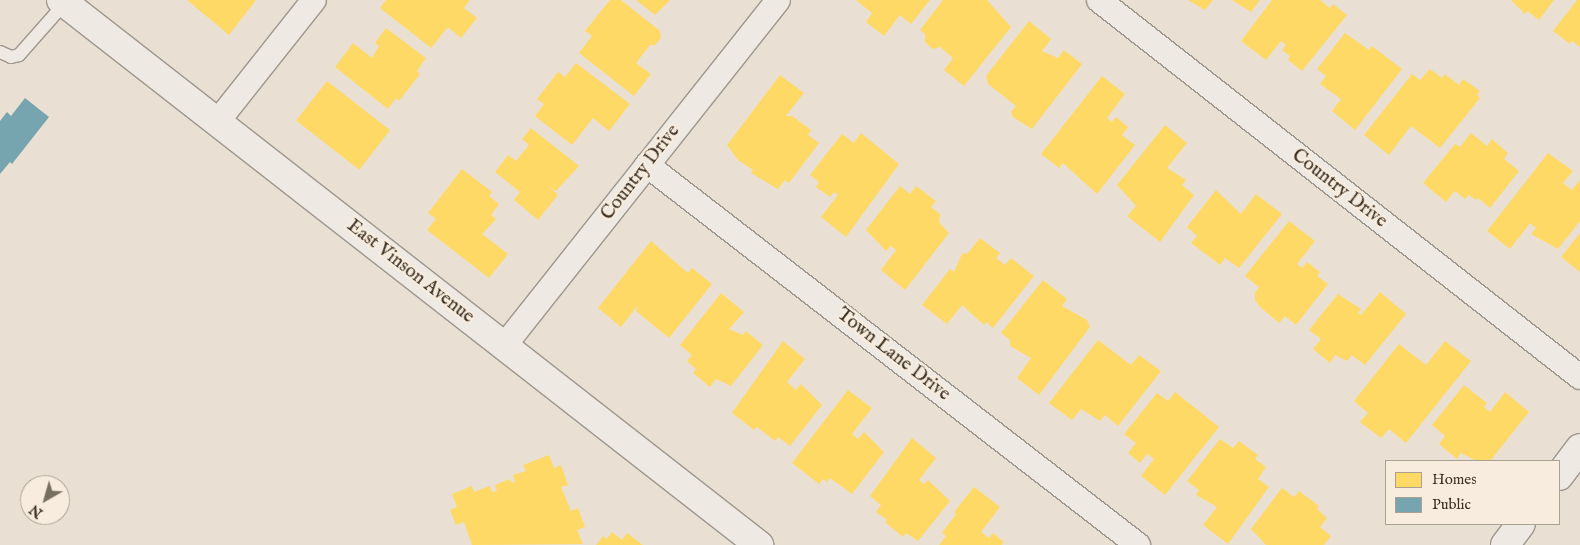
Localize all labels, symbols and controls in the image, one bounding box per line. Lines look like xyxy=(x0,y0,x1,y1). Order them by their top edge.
street label: Country Drive xyxy=(597,121,685,225)
street label: Country Drive xyxy=(1287,145,1391,233)
street label: East Vinson Avenue xyxy=(342,215,478,329)
street label: Town Lane Drive xyxy=(832,304,954,406)
legend xyxy=(1385,460,1560,525)
text: Homes xyxy=(1432,470,1476,489)
north arrow xyxy=(20,475,70,525)
text: Public xyxy=(1432,495,1471,514)
text: N xyxy=(26,500,47,522)

